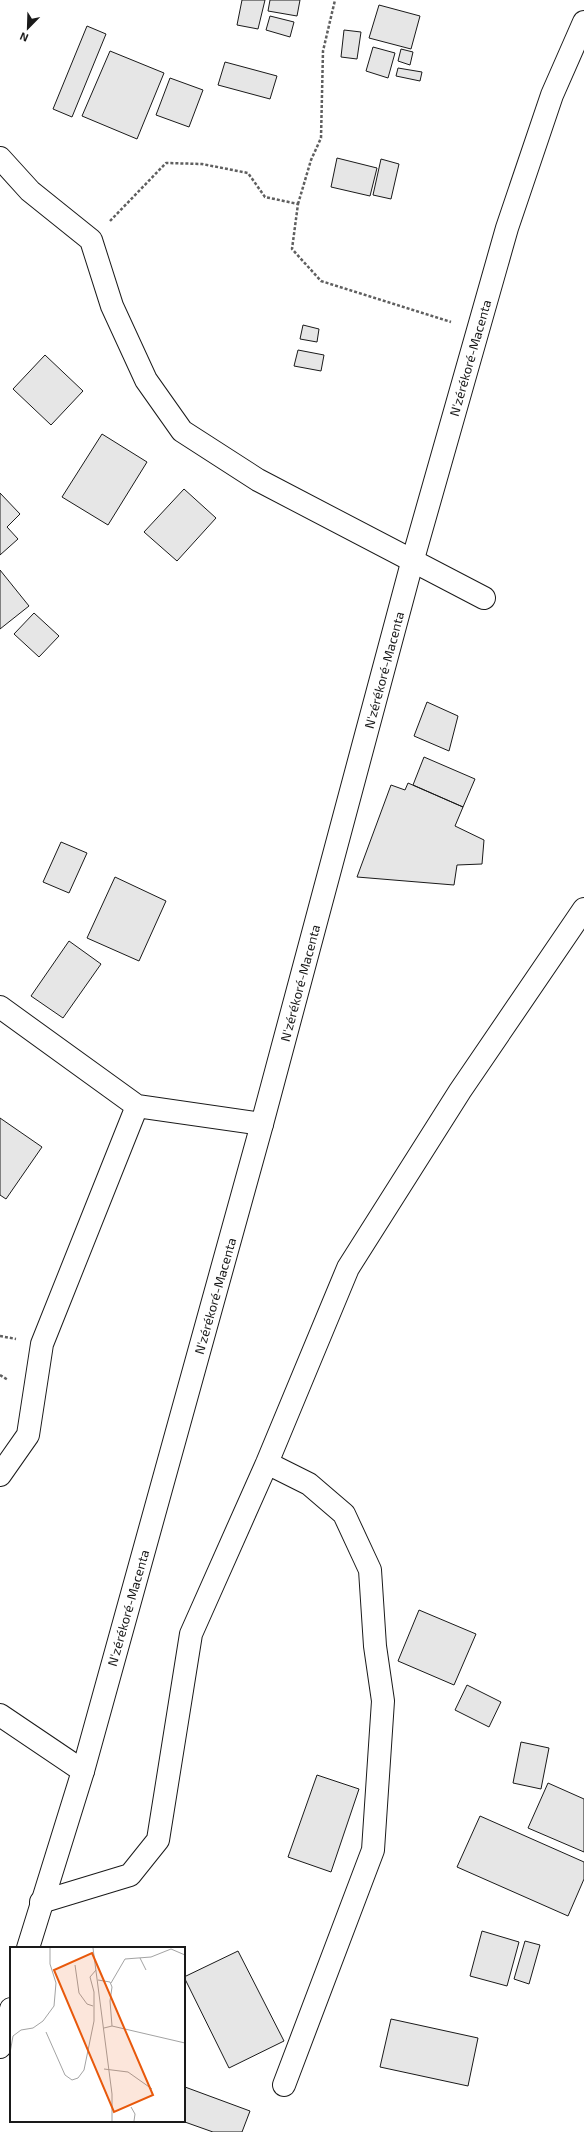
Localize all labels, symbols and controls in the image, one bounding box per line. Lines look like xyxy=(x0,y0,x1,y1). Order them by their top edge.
north arrow xyxy=(8,8,48,48)
text: N xyxy=(18,30,30,45)
street label: N'zérékoré-Macenta xyxy=(446,298,494,418)
street label: N'zérékoré-Macenta xyxy=(361,610,407,730)
street label: N'zérékoré-Macenta xyxy=(277,923,323,1043)
street label: N'zérékoré-Macenta xyxy=(191,1236,239,1356)
street label: N'zérékoré-Macenta xyxy=(104,1548,152,1668)
inset map xyxy=(10,1947,185,2122)

